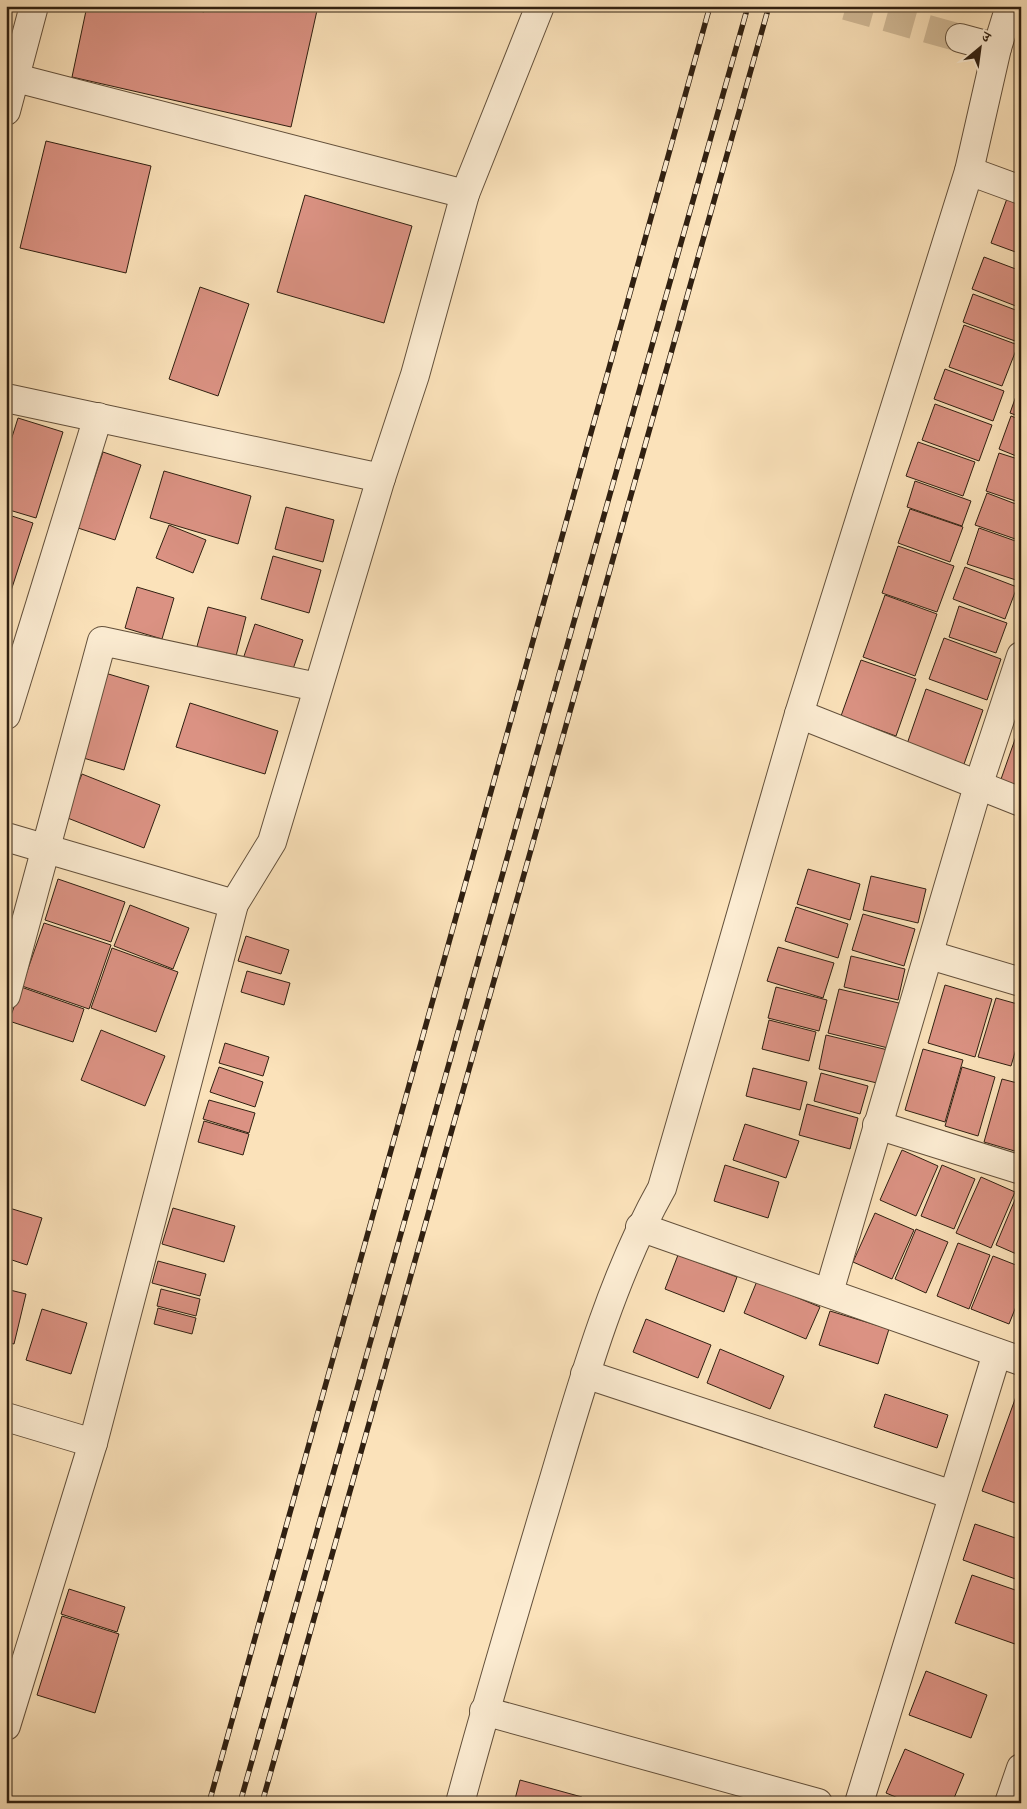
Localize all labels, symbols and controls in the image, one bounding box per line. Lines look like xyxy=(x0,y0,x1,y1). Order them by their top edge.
north arrow xyxy=(954,22,1004,72)
text: उ xyxy=(978,27,994,47)

